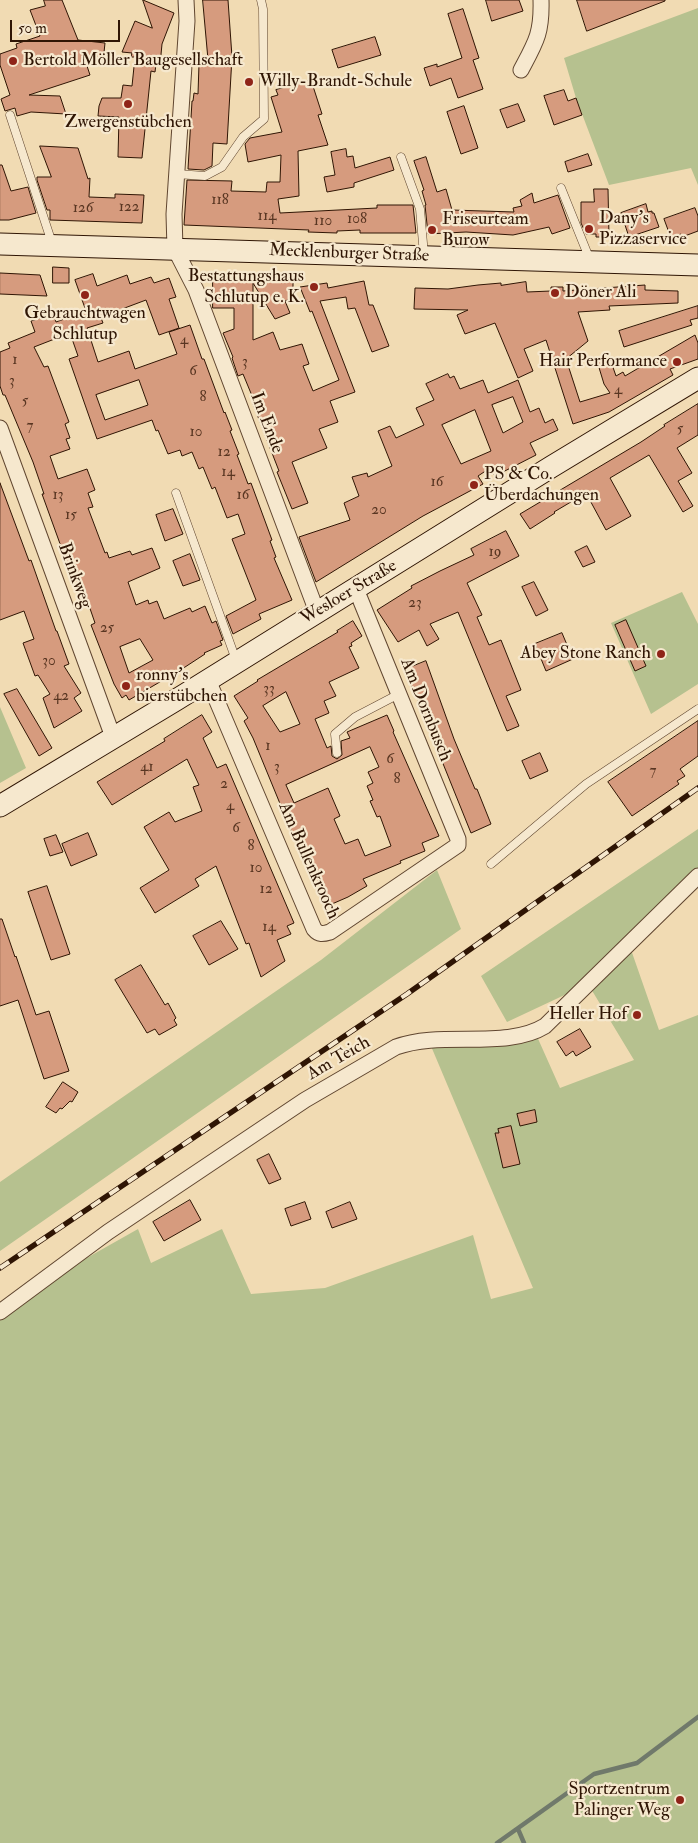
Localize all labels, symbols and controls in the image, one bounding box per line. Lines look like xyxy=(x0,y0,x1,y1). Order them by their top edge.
scale bar xyxy=(12,10,122,42)
text: 50 m xyxy=(18,19,47,38)
place label: Bertold Möller Baugesellschaft xyxy=(23,50,243,72)
marker: Bertold Möller Baugesellschaft xyxy=(7,55,19,67)
place label: Willy-Brandt-Schule xyxy=(259,71,412,93)
marker: Willy-Brandt-Schule xyxy=(243,76,255,88)
marker: Zwergenstübchen xyxy=(122,98,134,110)
place label: Zwergenstübchen xyxy=(64,112,192,134)
house number: 118 xyxy=(211,192,229,210)
house number: 122 xyxy=(119,199,139,217)
house number: 126 xyxy=(73,200,93,218)
house number: 114 xyxy=(258,208,276,226)
place label: Dany's Pizzaservice xyxy=(599,208,687,250)
place label: Friseurteam Burow xyxy=(442,209,529,252)
house number: 108 xyxy=(347,211,367,229)
house number: 110 xyxy=(314,213,332,231)
marker: Dany's Pizzaservice xyxy=(583,223,595,235)
marker: Friseurteam Burow xyxy=(426,224,438,236)
street label: Mecklenburger Straße xyxy=(268,240,430,268)
place label: Bestattungshaus Schlutup e. K. xyxy=(188,266,304,308)
marker: Bestattungshaus Schlutup e. K. xyxy=(308,281,320,293)
place label: Döner Ali xyxy=(565,282,636,304)
marker: Döner Ali xyxy=(549,287,561,299)
marker: Gebrauchtwagen Schlutup xyxy=(79,289,91,301)
place label: Gebrauchtwagen Schlutup xyxy=(24,303,146,346)
house number: 4 xyxy=(180,332,188,350)
place label: Hair Performance xyxy=(539,351,667,373)
house number: 1 xyxy=(12,352,18,370)
house number: 3 xyxy=(242,354,248,372)
marker: Hair Performance xyxy=(671,356,683,368)
house number: 6 xyxy=(189,363,197,381)
house number: 3 xyxy=(9,373,15,391)
house number: 4 xyxy=(614,382,622,400)
house number: 8 xyxy=(199,389,207,407)
street label: Im Ende xyxy=(245,389,287,457)
house number: 5 xyxy=(22,393,28,411)
house number: 7 xyxy=(27,418,33,436)
house number: 5 xyxy=(677,421,683,439)
house number: 10 xyxy=(190,424,202,442)
house number: 12 xyxy=(218,444,230,462)
house number: 14 xyxy=(221,464,235,482)
place label: PS & Co. Überdachungen xyxy=(484,464,599,506)
house number: 16 xyxy=(431,474,443,492)
marker: PS & Co. Überdachungen xyxy=(468,479,480,491)
house number: 13 xyxy=(52,487,64,505)
house number: 16 xyxy=(237,487,249,505)
house number: 20 xyxy=(371,502,387,520)
house number: 15 xyxy=(65,507,77,525)
street label: Brinkweg xyxy=(52,540,96,612)
house number: 19 xyxy=(489,544,501,562)
street label: Wesloer Straße xyxy=(297,556,401,630)
house number: 23 xyxy=(408,595,422,613)
house number: 25 xyxy=(100,620,114,638)
place label: Abey Stone Ranch xyxy=(520,643,651,665)
marker: Abey Stone Ranch xyxy=(655,648,667,660)
house number: 30 xyxy=(42,653,56,671)
street label: Am Dornbusch xyxy=(394,655,456,765)
place label: ronny's bierstübchen xyxy=(136,665,227,708)
marker: ronny's bierstübchen xyxy=(120,680,132,692)
house number: 33 xyxy=(263,681,275,699)
house number: 42 xyxy=(53,688,69,706)
house number: 1 xyxy=(265,738,271,756)
house number: 6 xyxy=(386,751,394,769)
house number: 41 xyxy=(140,759,154,777)
house number: 3 xyxy=(274,759,280,777)
house number: 7 xyxy=(650,763,656,781)
house number: 8 xyxy=(393,771,401,789)
house number: 2 xyxy=(220,776,228,794)
house number: 4 xyxy=(226,798,234,816)
street label: Am Bullenkrooch xyxy=(273,799,343,923)
house number: 6 xyxy=(232,820,240,838)
house number: 8 xyxy=(247,838,255,856)
house number: 10 xyxy=(250,860,262,878)
house number: 12 xyxy=(260,881,272,899)
house number: 14 xyxy=(262,919,276,937)
place label: Heller Hof xyxy=(549,1004,627,1026)
marker: Heller Hof xyxy=(631,1009,643,1021)
street label: Am Teich xyxy=(304,1032,374,1086)
place label: Sportzentrum Palinger Weg xyxy=(568,1779,670,1822)
marker: Sportzentrum Palinger Weg xyxy=(674,1794,686,1806)

